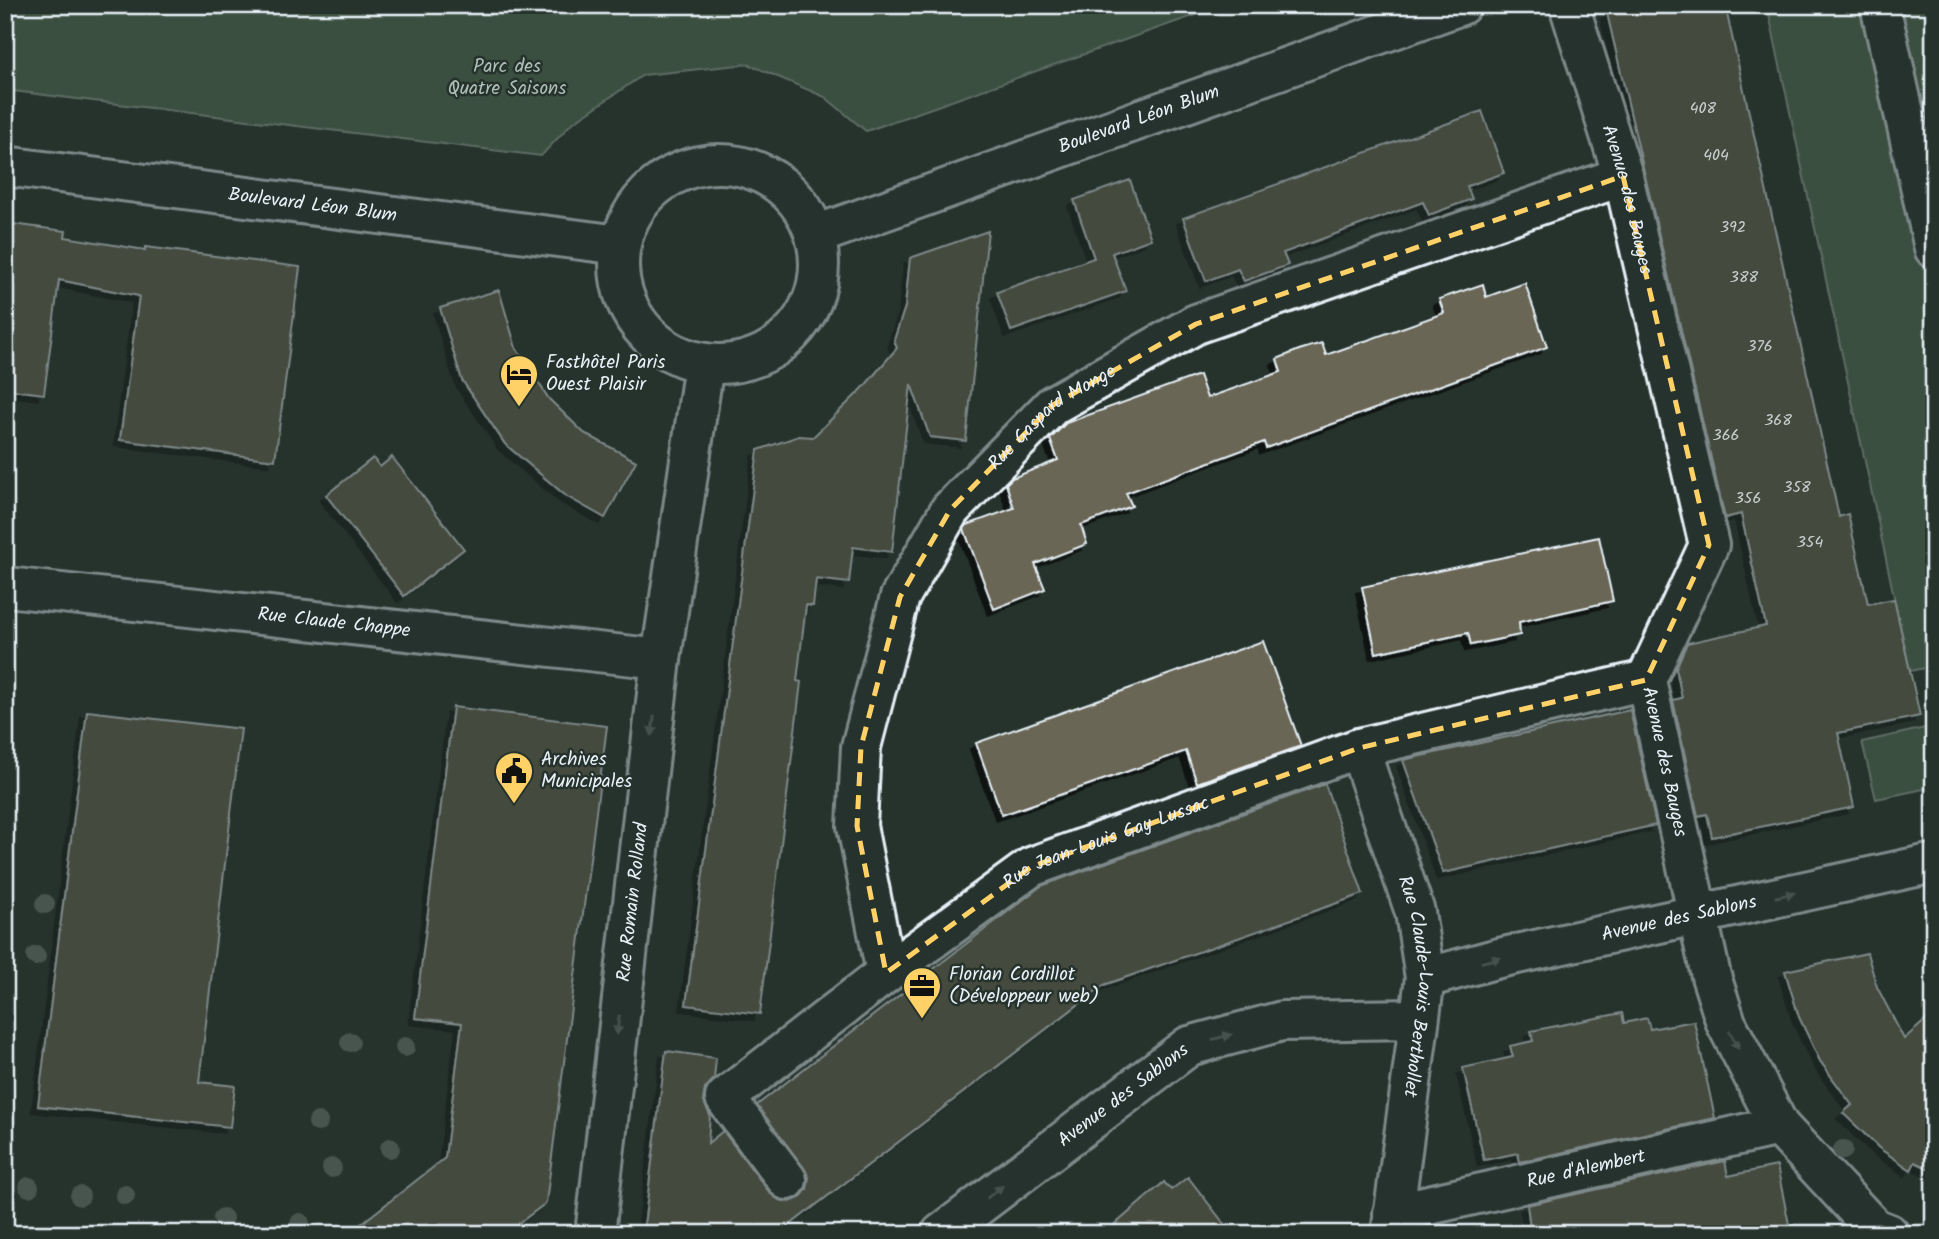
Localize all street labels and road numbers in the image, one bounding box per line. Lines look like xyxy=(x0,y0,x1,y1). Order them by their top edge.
street label: Boulevard Léon Blum xyxy=(1054,77,1224,162)
street label: Avenue des Bauges xyxy=(1593,121,1660,277)
street label: Boulevard Léon Blum xyxy=(226,180,398,231)
street label: Rue Gaspard Monge xyxy=(981,357,1122,478)
street label: Rue Claude Chappe xyxy=(256,600,412,646)
street label: Avenue des Bauges xyxy=(1633,684,1695,840)
street label: Rue Jean-Louis Gay Lussac xyxy=(997,788,1214,898)
street label: Rue Romain Rolland xyxy=(609,820,657,983)
street label: Rue Claude-Louis Berthollet xyxy=(1389,872,1440,1100)
street label: Avenue des Sablons xyxy=(1599,887,1759,950)
street label: Avenue des Sablons xyxy=(1052,1036,1195,1155)
street label: Rue d'Alembert xyxy=(1524,1141,1649,1197)

